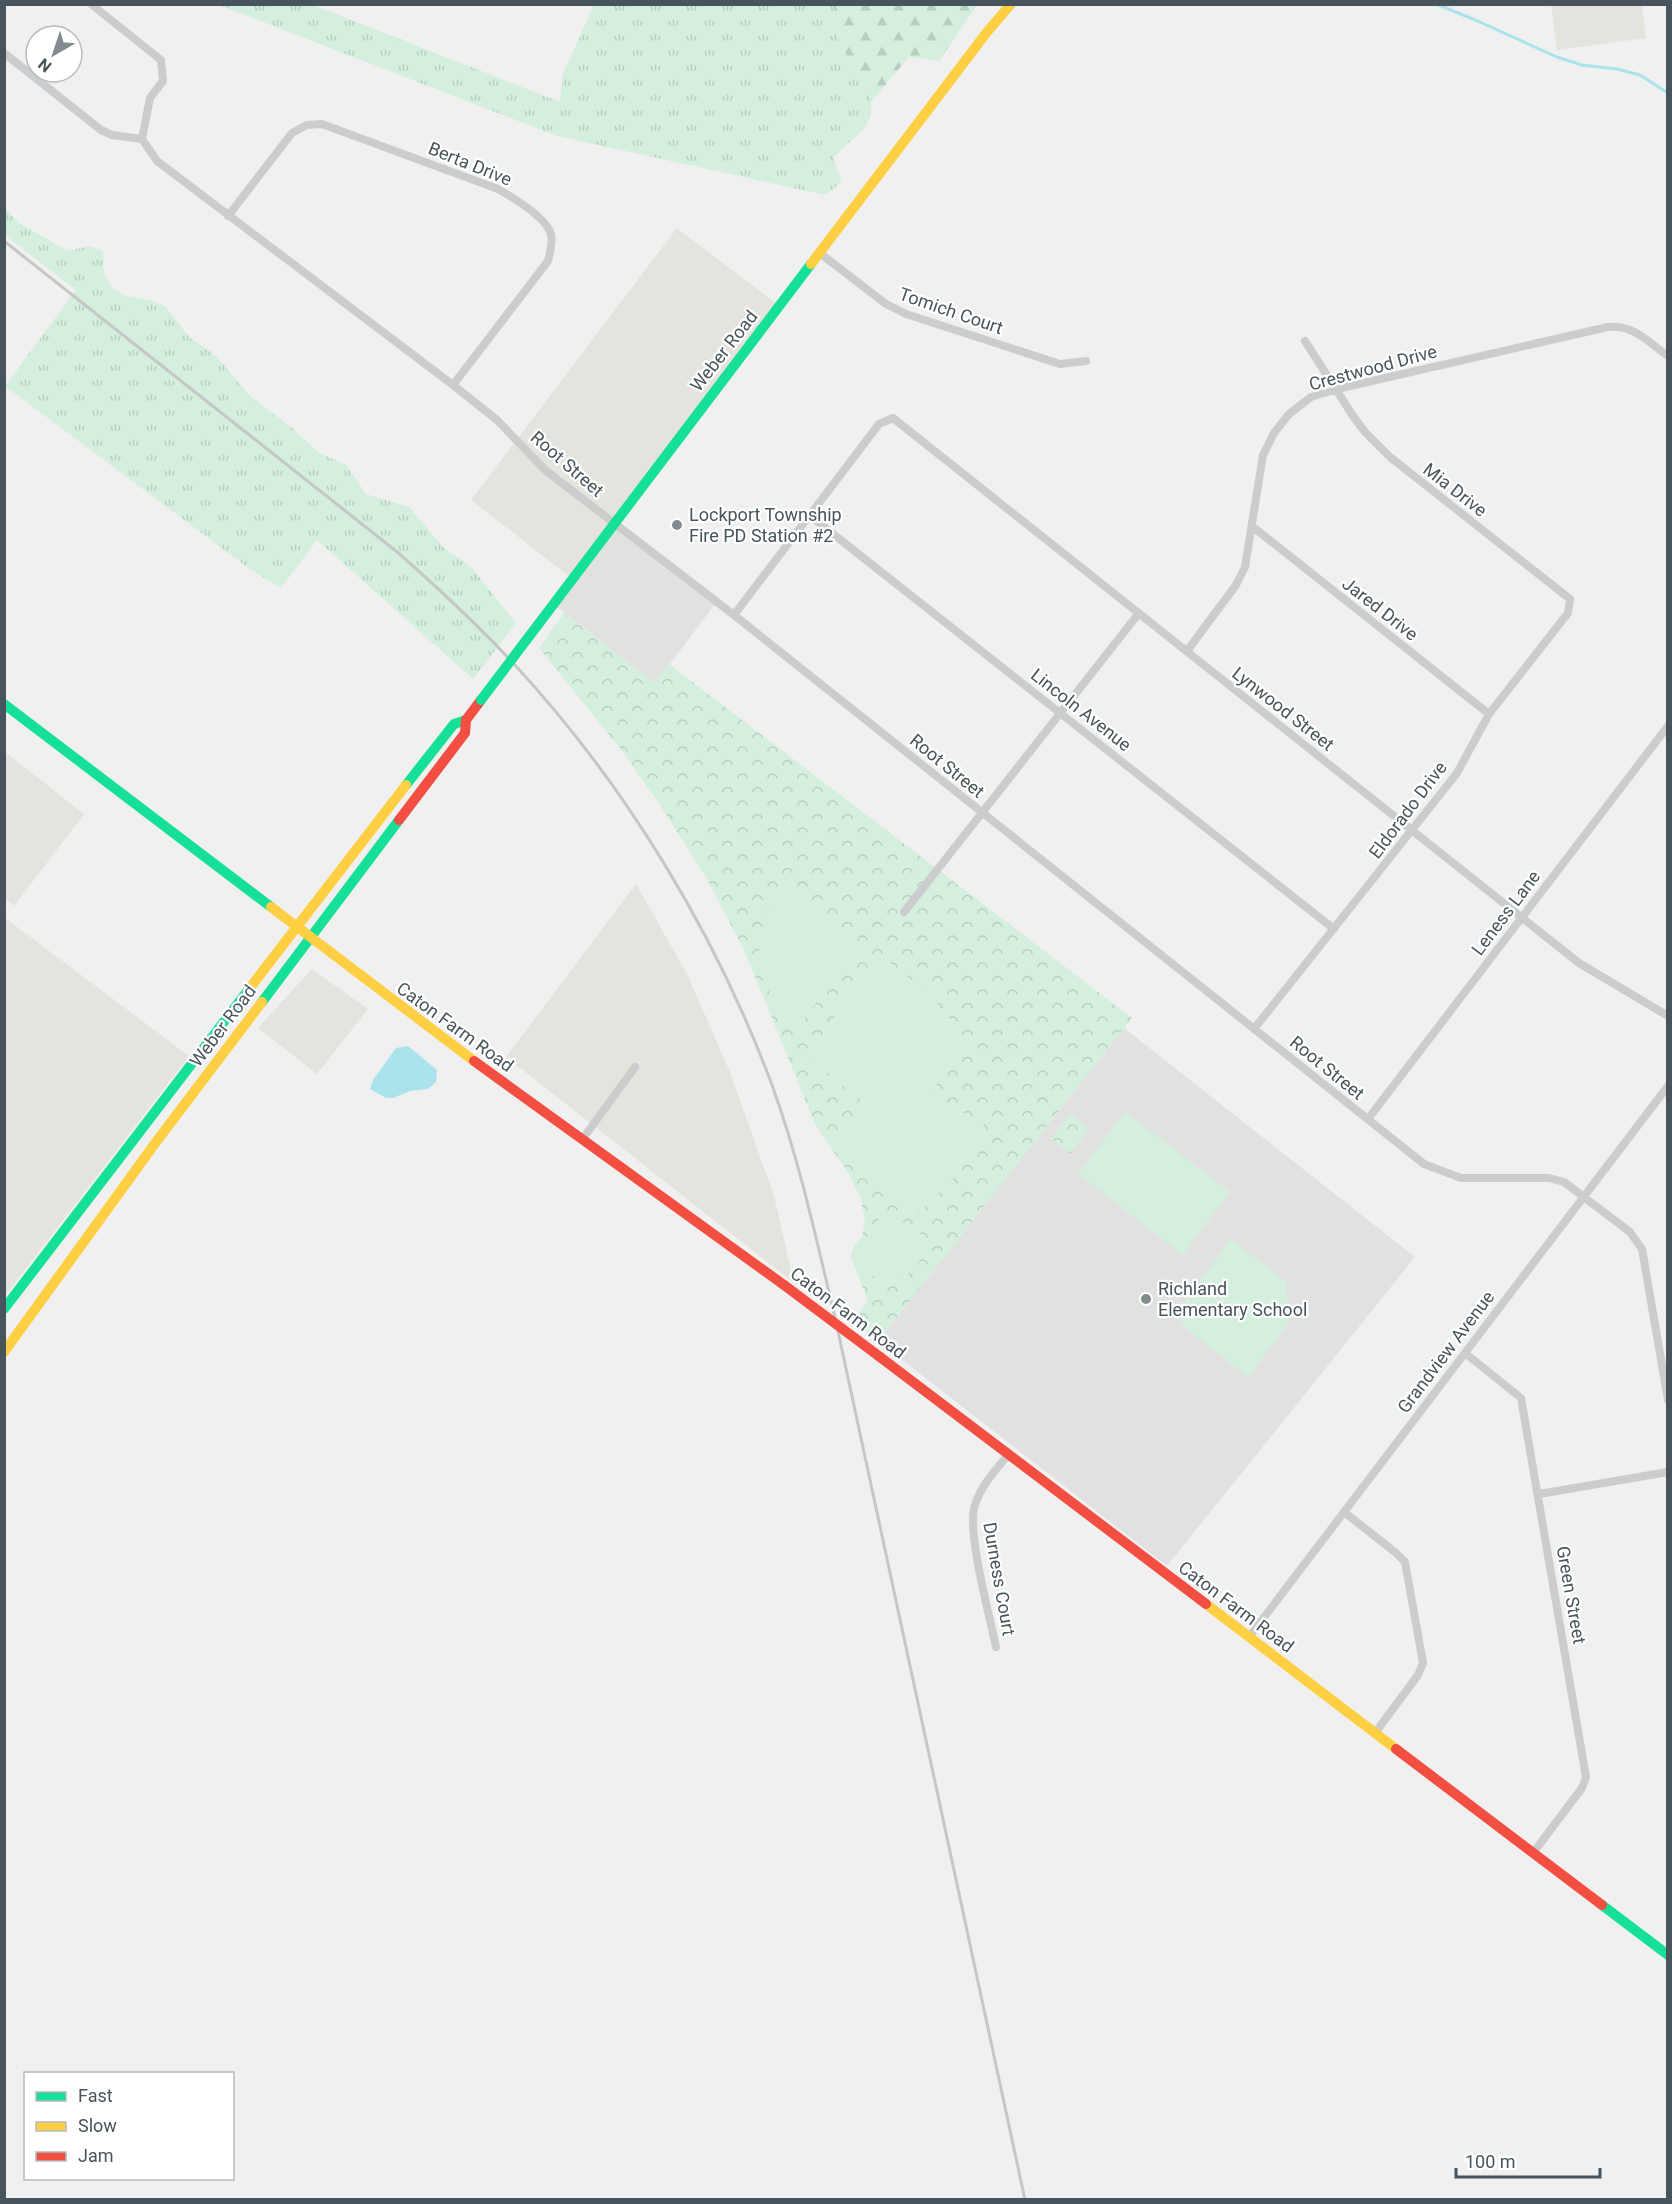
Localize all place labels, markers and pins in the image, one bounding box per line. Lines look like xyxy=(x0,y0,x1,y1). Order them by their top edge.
place label: Lockport Township Fire PD Station #2 xyxy=(689,504,842,546)
marker: Lockport Township Fire PD Station #2 xyxy=(670,518,684,532)
place label: Richland Elementary School xyxy=(1158,1278,1307,1320)
marker: Richland Elementary School xyxy=(1139,1292,1153,1306)

